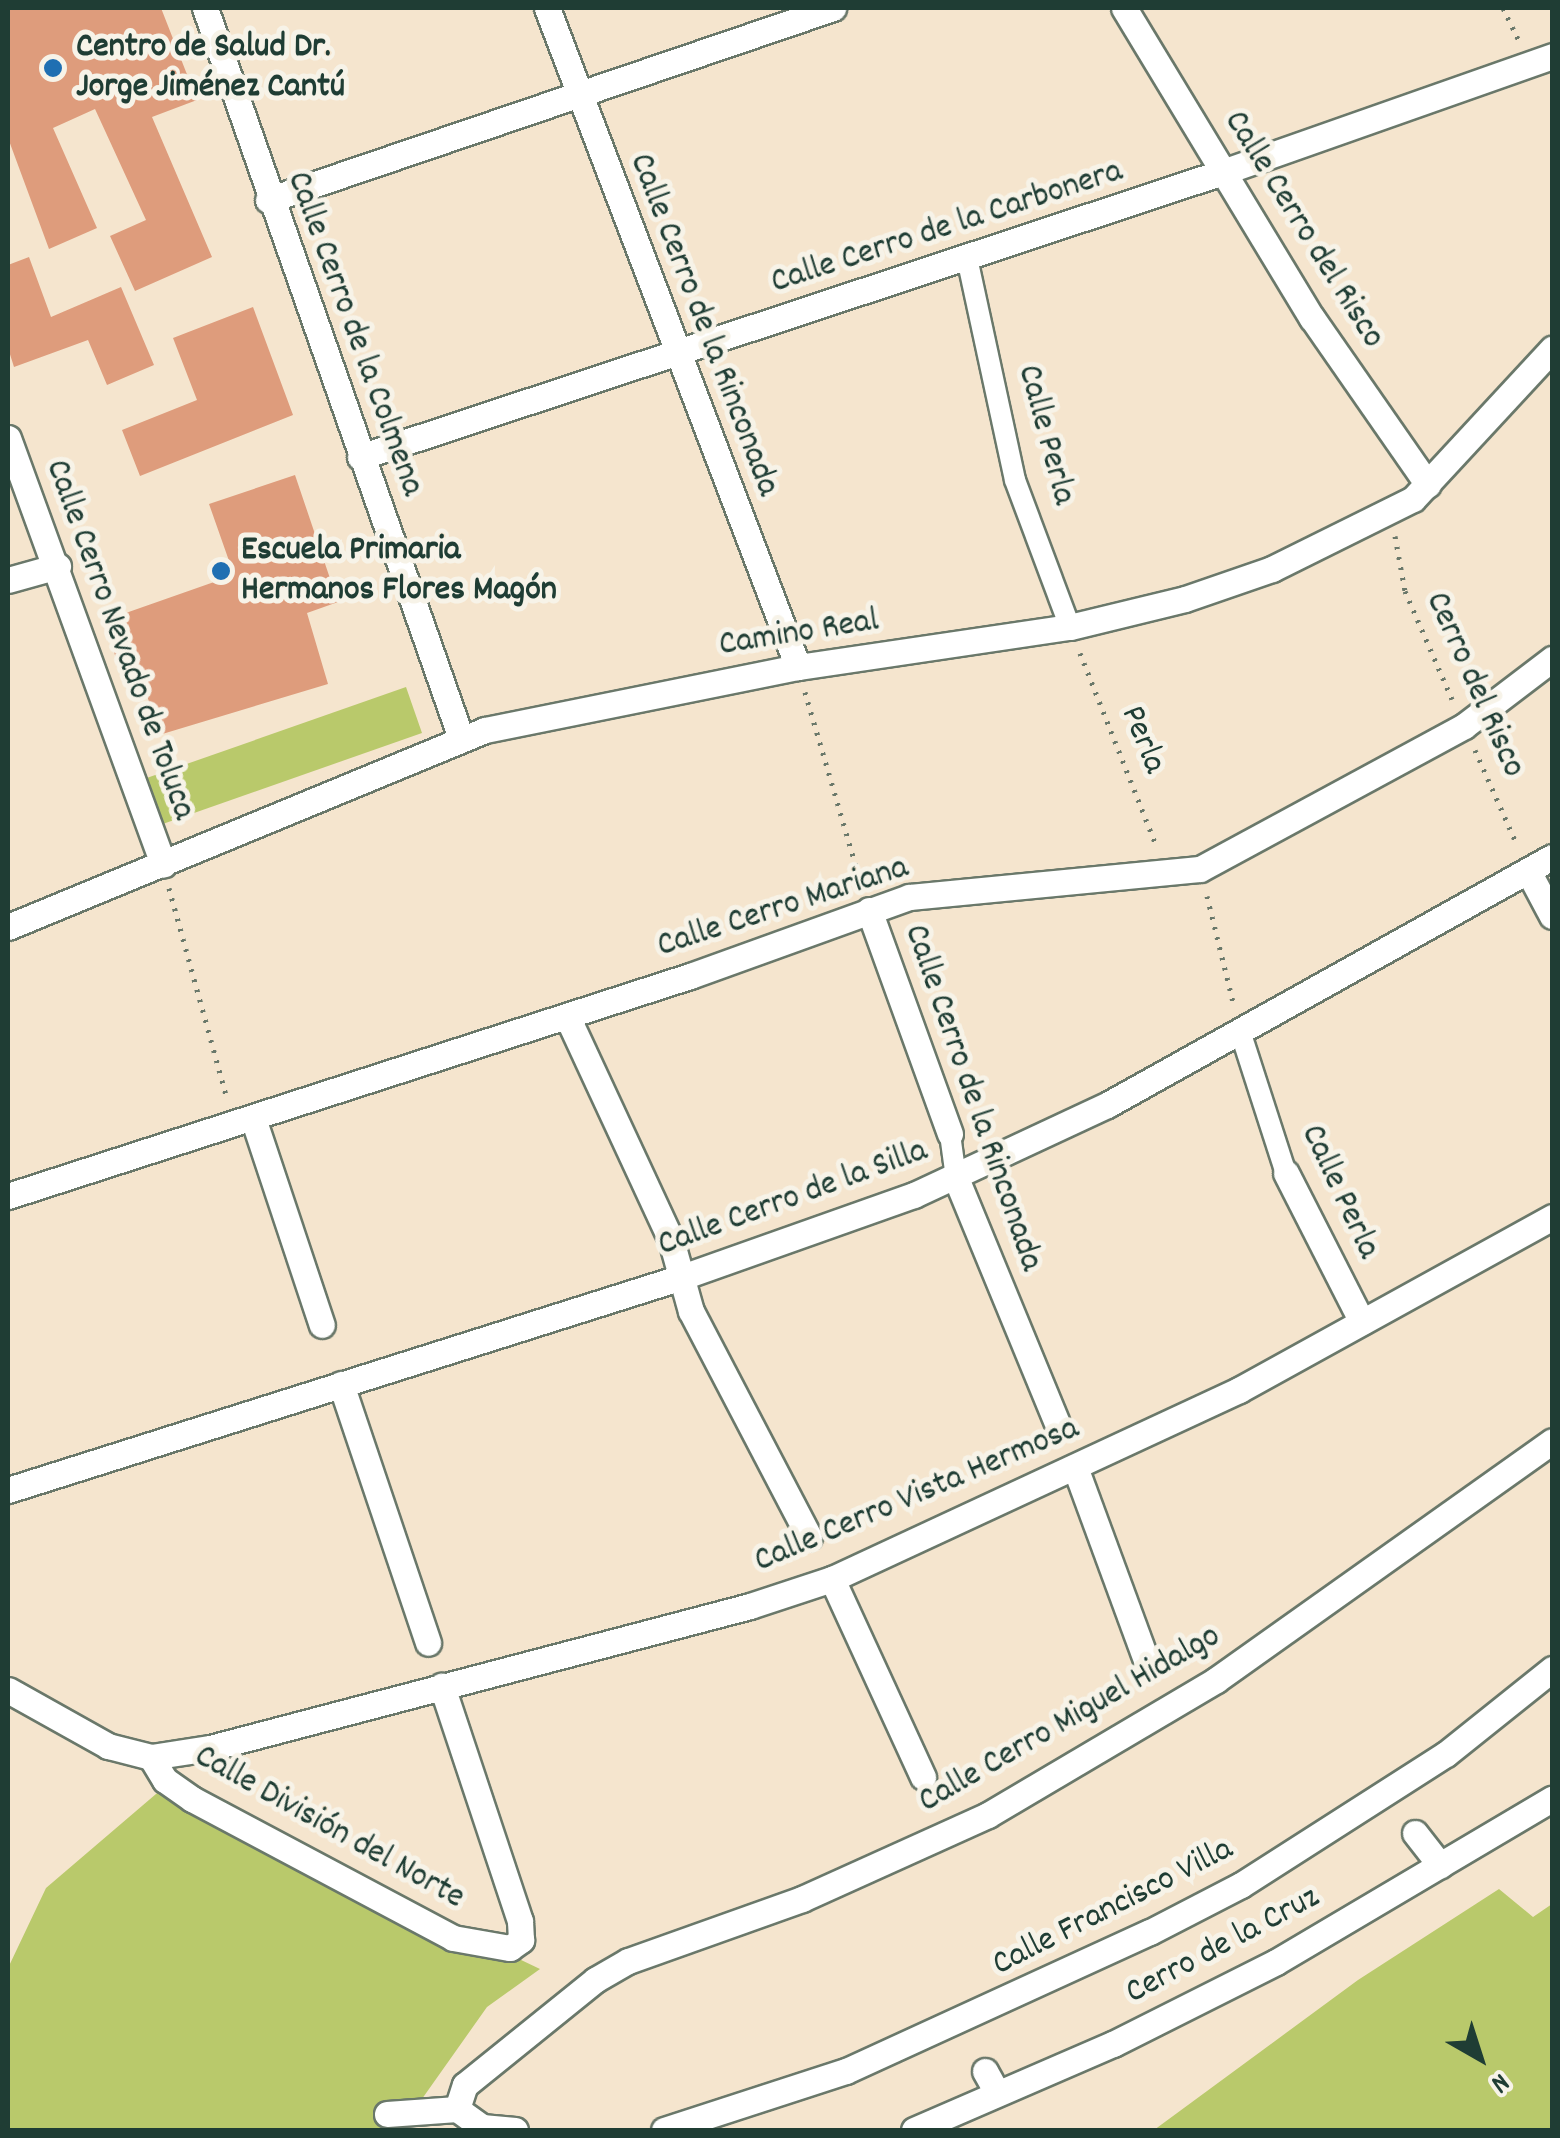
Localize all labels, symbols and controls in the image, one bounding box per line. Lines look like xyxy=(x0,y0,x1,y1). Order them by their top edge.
place label: Centro de Salud Dr. Jorge Jiménez Cantú xyxy=(76,27,345,109)
marker: Centro de Salud Dr. Jorge Jiménez Cantú xyxy=(40,55,66,81)
street label: Calle Cerro del Risco xyxy=(1213,104,1393,356)
street label: Calle Cerro de la Rinconada xyxy=(618,148,788,502)
street label: Calle Cerro de la Carbonera xyxy=(766,151,1128,305)
street label: Calle Cerro de la Colmena xyxy=(276,166,432,502)
street label: Calle Perla xyxy=(1006,361,1084,509)
street label: Calle Cerro Nevado de Toluca xyxy=(34,454,204,826)
place label: Escuela Primaria Hermanos Flores Magón xyxy=(241,530,557,612)
marker: Escuela Primaria Hermanos Flores Magón xyxy=(210,560,232,582)
street label: Cerro del Risco xyxy=(1414,586,1534,784)
street label: Camino Real xyxy=(716,601,882,667)
street label: Perla xyxy=(1110,700,1174,780)
street label: Calle Cerro Mariana xyxy=(652,848,914,968)
street label: Calle Cerro de la Rinconada xyxy=(893,919,1051,1277)
street label: Calle Perla xyxy=(1290,1118,1388,1266)
street label: Calle Cerro de la Silla xyxy=(653,1131,933,1267)
street label: Calle Cerro Vista Hermosa xyxy=(748,1409,1086,1583)
street label: Calle Cerro Miguel Hidalgo xyxy=(912,1616,1228,1824)
street label: Calle División del Norte xyxy=(187,1736,471,1920)
street label: Calle Francisco Villa xyxy=(986,1829,1240,1987)
street label: Cerro de la Cruz xyxy=(1119,1877,1327,2015)
north arrow xyxy=(1430,2008,1530,2108)
text: N xyxy=(1481,2061,1517,2101)

